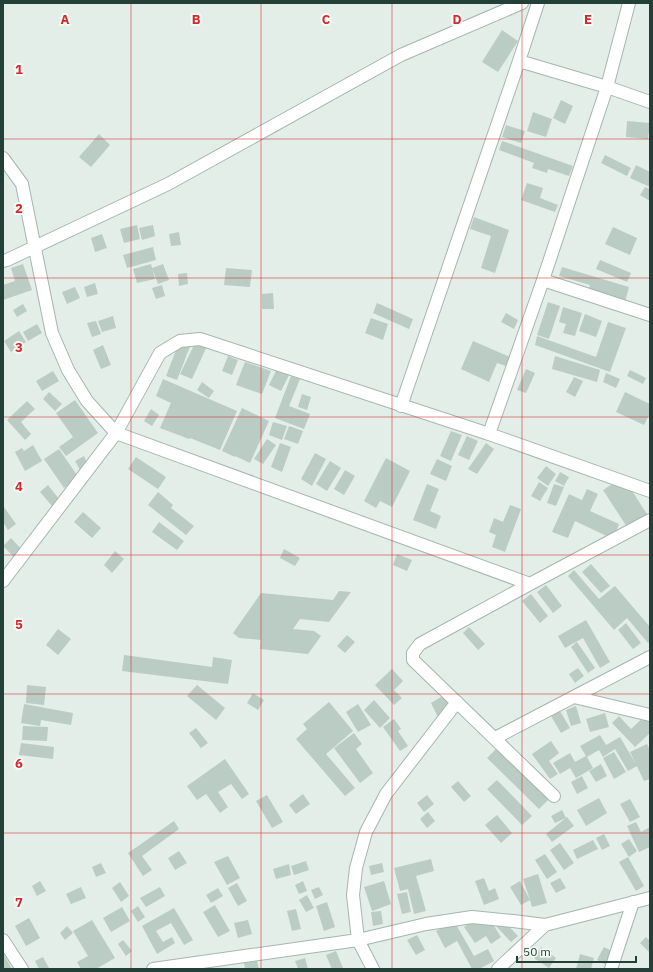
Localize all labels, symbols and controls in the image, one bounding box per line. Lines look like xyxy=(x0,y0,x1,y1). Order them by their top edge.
text: A xyxy=(61,11,70,28)
text: B xyxy=(192,11,201,28)
text: C xyxy=(322,11,331,28)
text: D xyxy=(452,11,462,28)
text: E xyxy=(584,11,592,28)
text: 1 xyxy=(15,61,23,78)
text: 2 xyxy=(15,200,23,217)
text: 3 xyxy=(15,339,23,356)
text: 4 xyxy=(15,478,23,495)
text: 5 xyxy=(15,616,23,633)
text: 6 xyxy=(15,755,23,772)
text: 7 xyxy=(15,894,23,911)
scale bar xyxy=(517,938,636,964)
text: 50 m xyxy=(523,944,551,959)

